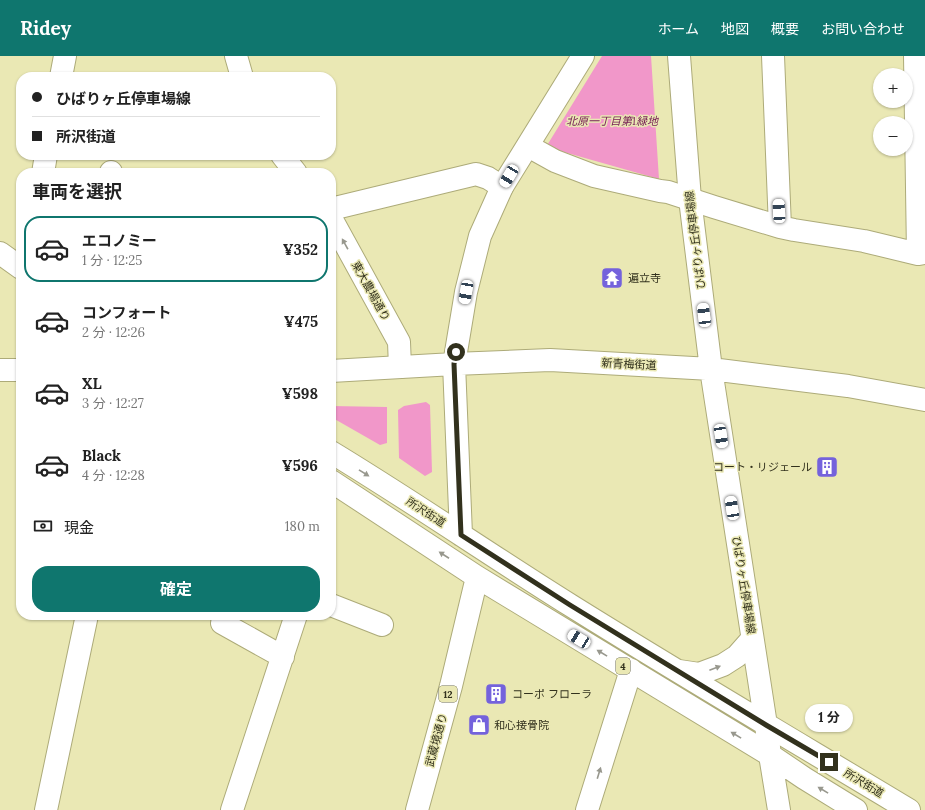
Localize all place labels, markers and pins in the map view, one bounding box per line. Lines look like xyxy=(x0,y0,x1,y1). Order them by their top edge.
temple icon: 遍立寺 xyxy=(599,265,625,291)
place label: 遍立寺 xyxy=(628,271,661,285)
building icon: コート・リジェール xyxy=(814,454,840,480)
place label: コート・リジェール xyxy=(713,460,812,474)
building icon: コーポ フローラ xyxy=(483,681,509,707)
place label: コーポ フローラ xyxy=(512,687,592,701)
shop icon: 和心接骨院 xyxy=(466,712,492,738)
place label: 和心接骨院 xyxy=(494,718,549,732)

